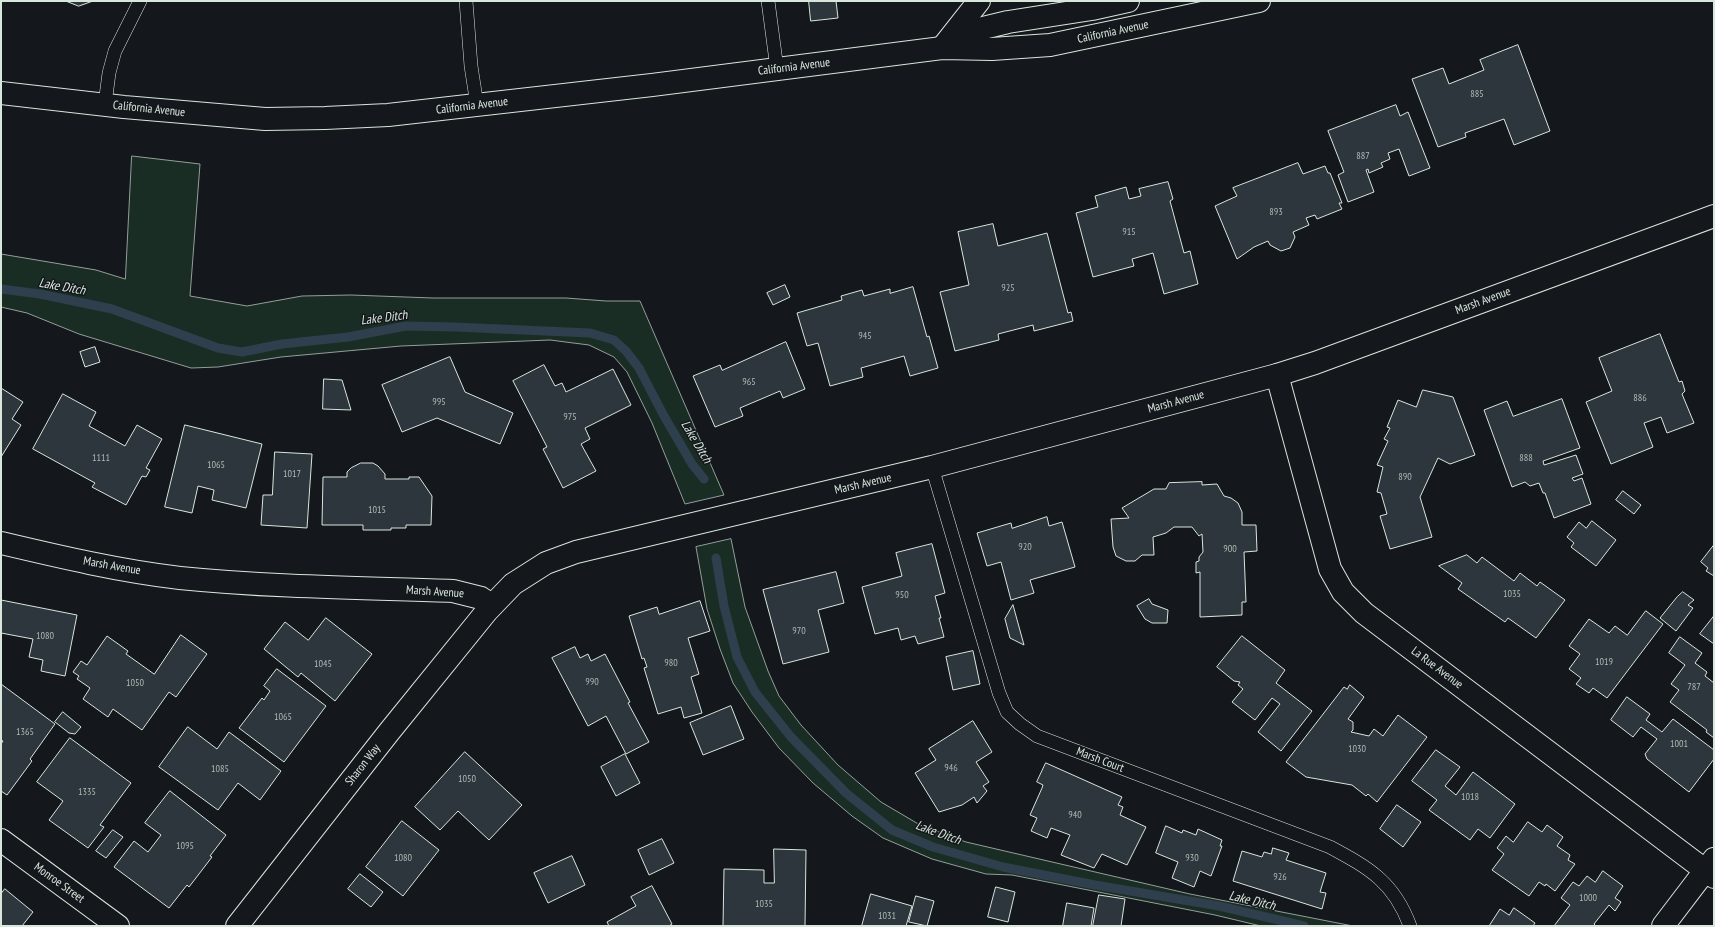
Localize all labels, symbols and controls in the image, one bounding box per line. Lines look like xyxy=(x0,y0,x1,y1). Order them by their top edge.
street label: California Avenue xyxy=(1076,17,1150,47)
street label: California Avenue xyxy=(757,55,831,79)
house number: 885 xyxy=(1470,88,1484,100)
street label: California Avenue xyxy=(435,94,509,118)
street label: California Avenue xyxy=(112,98,186,120)
house number: 887 xyxy=(1356,150,1370,162)
house number: 893 xyxy=(1269,206,1283,218)
house number: 915 xyxy=(1122,226,1136,238)
water label: Lake Ditch xyxy=(38,275,86,299)
house number: 925 xyxy=(1001,282,1015,294)
street label: Marsh Avenue xyxy=(1453,284,1513,318)
water label: Lake Ditch xyxy=(360,307,408,329)
house number: 945 xyxy=(858,330,872,342)
house number: 965 xyxy=(742,376,756,388)
street label: Marsh Avenue xyxy=(1146,388,1206,416)
house number: 886 xyxy=(1633,392,1647,404)
house number: 995 xyxy=(432,396,446,408)
house number: 975 xyxy=(563,411,577,423)
water label: Lake Ditch xyxy=(677,418,715,466)
house number: 1111 xyxy=(92,452,110,464)
house number: 888 xyxy=(1519,452,1533,464)
house number: 1065 xyxy=(207,459,225,471)
house number: 1017 xyxy=(283,468,301,480)
street label: Marsh Avenue xyxy=(833,470,893,498)
house number: 890 xyxy=(1398,471,1412,483)
house number: 1015 xyxy=(368,504,386,516)
house number: 920 xyxy=(1018,541,1032,553)
house number: 900 xyxy=(1223,543,1237,555)
street label: Marsh Avenue xyxy=(82,554,142,578)
street label: Marsh Avenue xyxy=(406,583,464,601)
house number: 1035 xyxy=(1503,588,1521,600)
house number: 950 xyxy=(895,589,909,601)
house number: 970 xyxy=(792,625,806,637)
house number: 1080 xyxy=(36,630,54,642)
street label: La Rue Avenue xyxy=(1408,644,1466,692)
house number: 1019 xyxy=(1595,656,1613,668)
house number: 980 xyxy=(664,657,678,669)
house number: 1045 xyxy=(314,658,332,670)
house number: 990 xyxy=(585,676,599,688)
house number: 1050 xyxy=(126,677,144,689)
house number: 787 xyxy=(1687,681,1701,693)
house number: 1065 xyxy=(274,711,292,723)
house number: 1365 xyxy=(16,726,34,738)
house number: 1001 xyxy=(1670,738,1688,750)
street label: Sharon Way xyxy=(342,741,384,789)
house number: 1030 xyxy=(1348,743,1366,755)
street label: Marsh Court xyxy=(1074,744,1126,776)
house number: 946 xyxy=(944,762,958,774)
house number: 1085 xyxy=(211,763,229,775)
house number: 1050 xyxy=(458,773,476,785)
house number: 1335 xyxy=(78,786,96,798)
house number: 1018 xyxy=(1461,791,1479,803)
house number: 940 xyxy=(1068,809,1082,821)
water label: Lake Ditch xyxy=(913,818,963,848)
house number: 1095 xyxy=(176,840,194,852)
house number: 1080 xyxy=(394,852,412,864)
house number: 930 xyxy=(1185,852,1199,864)
street label: Monroe Street xyxy=(31,860,87,906)
house number: 926 xyxy=(1273,871,1287,883)
water label: Lake Ditch xyxy=(1227,888,1277,914)
house number: 1000 xyxy=(1579,892,1597,904)
house number: 1035 xyxy=(755,898,773,910)
house number: 1031 xyxy=(878,910,896,922)

